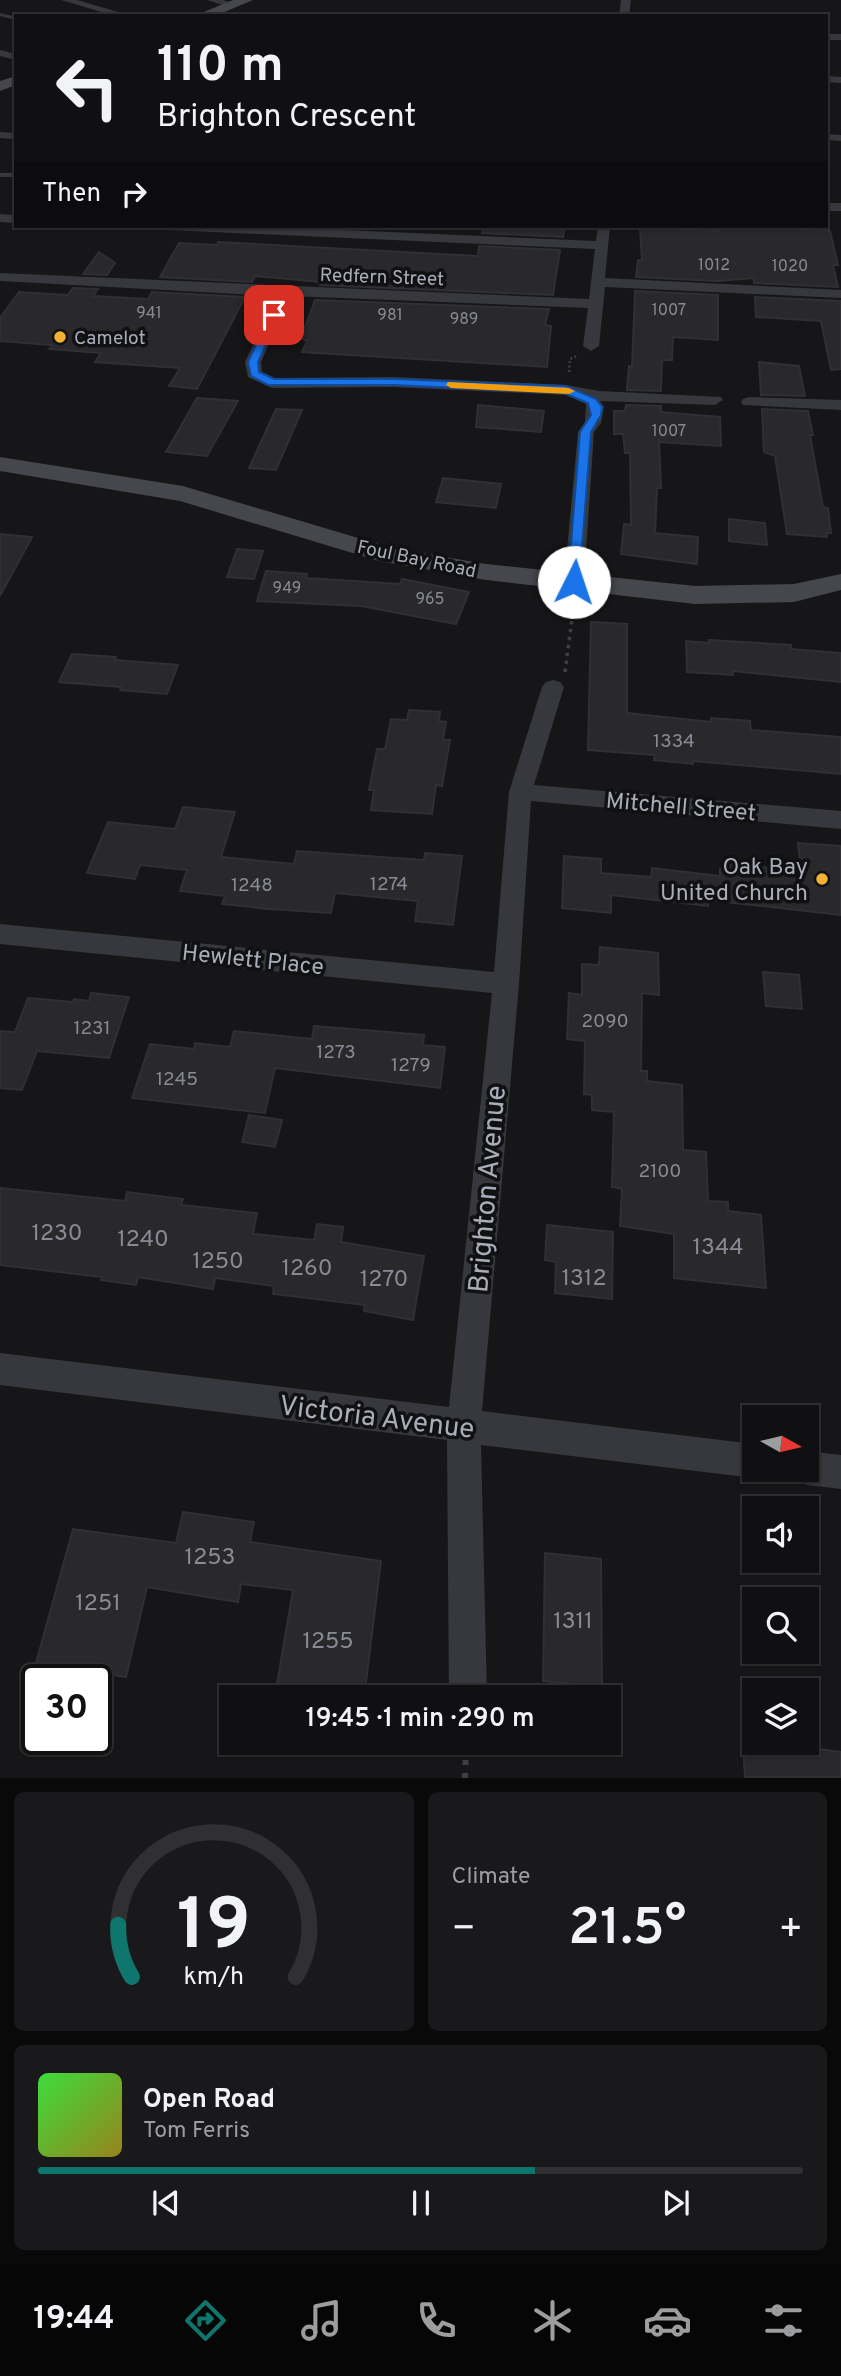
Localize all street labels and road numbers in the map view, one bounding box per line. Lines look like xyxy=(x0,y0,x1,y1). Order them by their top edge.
street label: Redfern Street xyxy=(319,264,445,292)
street label: Foul Bay Road xyxy=(355,536,478,584)
street label: Mitchell Street xyxy=(604,787,757,830)
street label: Hewlett Place xyxy=(180,940,325,983)
street label: Brighton Avenue xyxy=(462,1084,516,1294)
street label: Victoria Avenue xyxy=(277,1389,476,1449)

